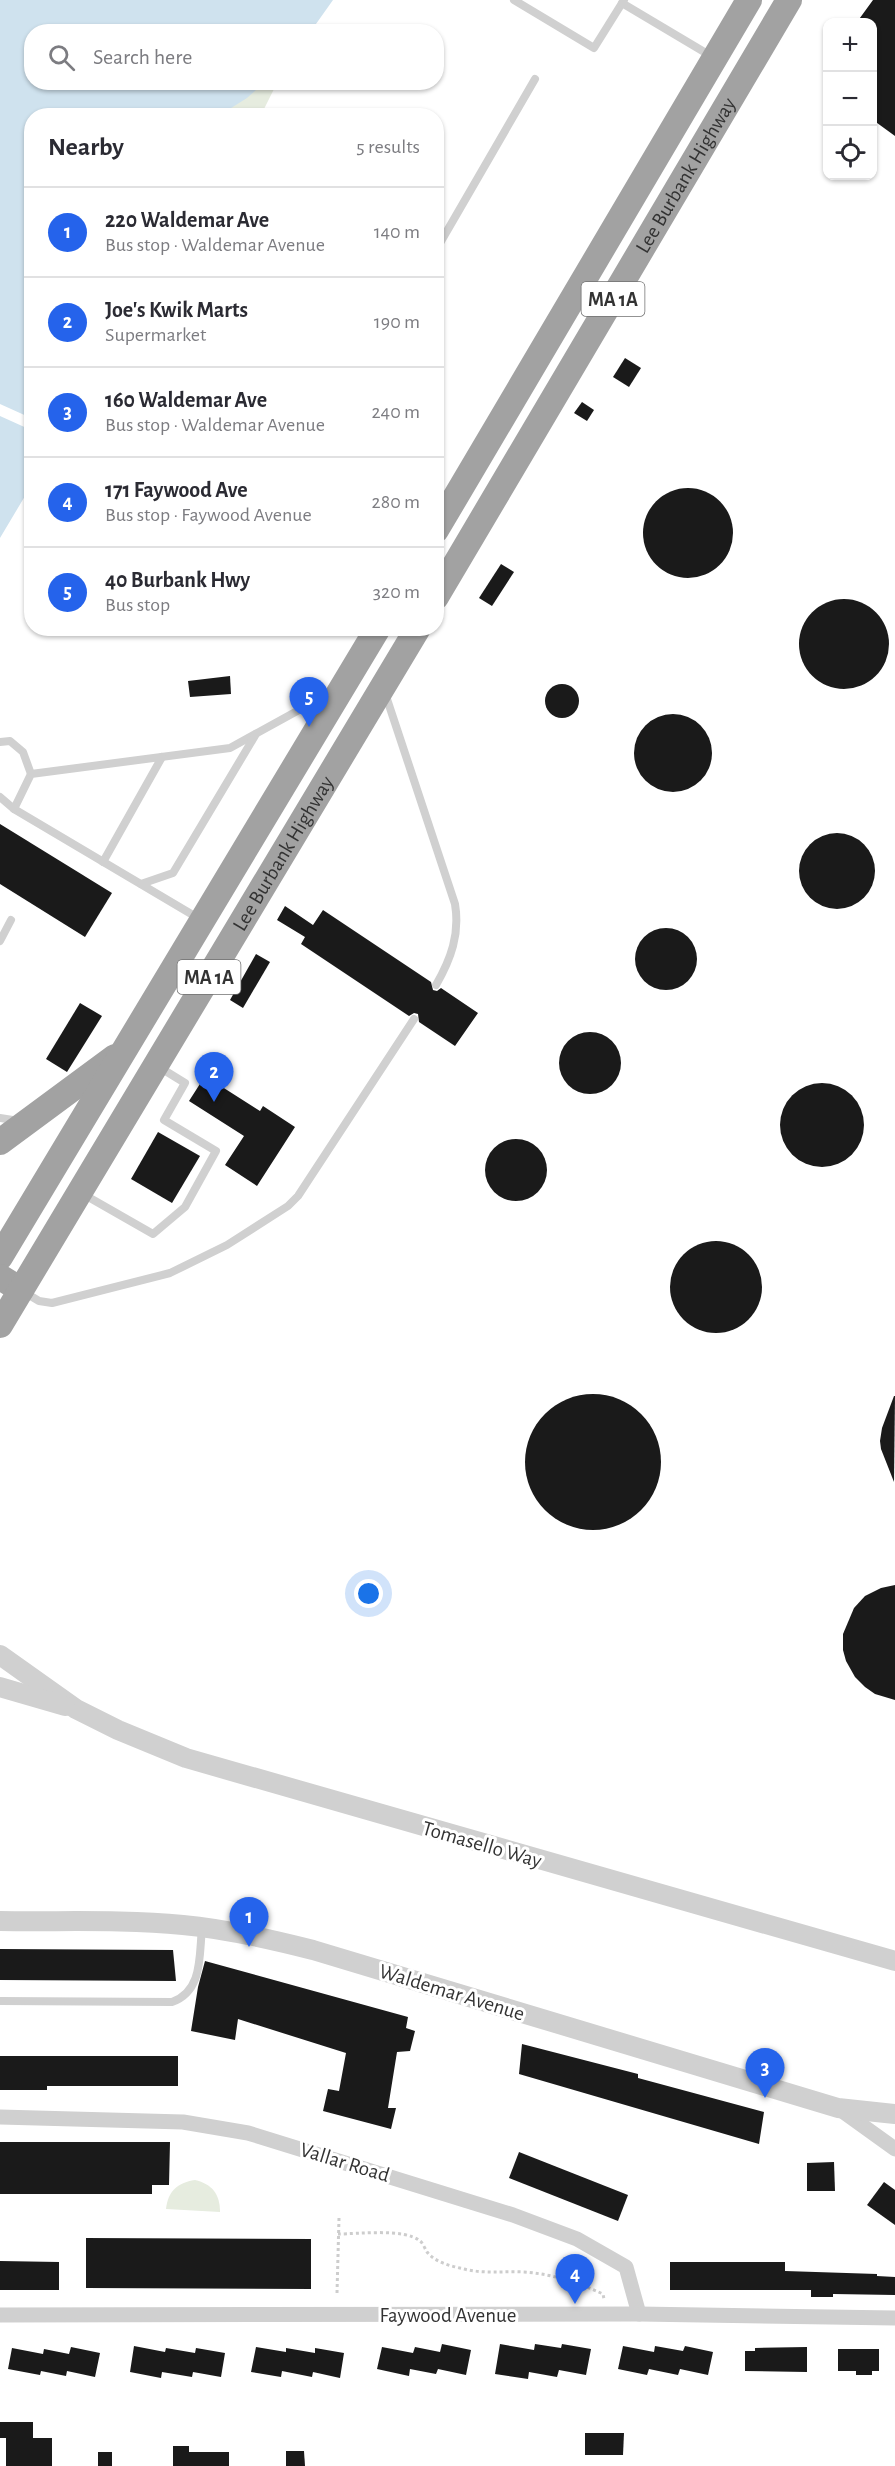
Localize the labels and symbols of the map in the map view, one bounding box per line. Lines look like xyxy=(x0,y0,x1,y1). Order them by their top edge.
street label: Lee Burbank Highway xyxy=(632,94,740,257)
road number: MA 1A xyxy=(582,282,644,316)
pin: 5 xyxy=(290,678,328,727)
street label: Lee Burbank Highway xyxy=(229,772,338,935)
road number: MA 1A xyxy=(178,960,240,994)
pin: 2 xyxy=(194,1052,234,1102)
your location xyxy=(354,1579,383,1608)
street label: Tomasello Way xyxy=(420,1817,544,1872)
pin: 1 xyxy=(230,1898,268,1947)
street label: Waldemar Avenue xyxy=(377,1960,527,2025)
pin: 3 xyxy=(746,2048,784,2098)
street label: Vallar Road xyxy=(298,2139,392,2186)
pin: 4 xyxy=(556,2254,594,2304)
street label: Faywood Avenue xyxy=(380,2305,516,2326)

